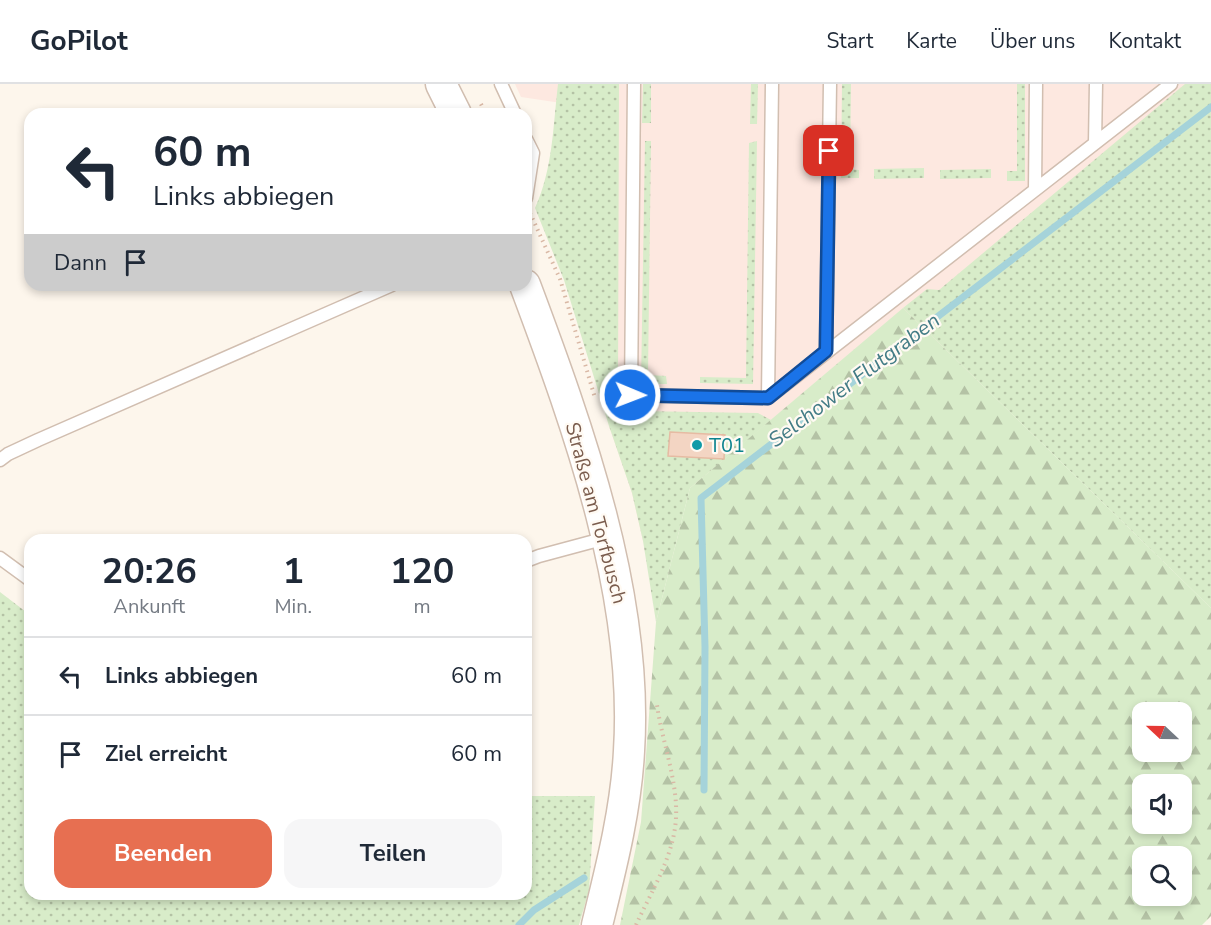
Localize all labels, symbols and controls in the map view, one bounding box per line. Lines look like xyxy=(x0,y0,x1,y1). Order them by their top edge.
text: GoPilot xyxy=(30,22,128,60)
text: Start xyxy=(826,27,873,55)
text: Karte xyxy=(906,27,957,55)
text: Über uns xyxy=(990,27,1075,55)
text: Kontakt xyxy=(1108,27,1181,55)
text: 60 m xyxy=(153,124,252,181)
pin xyxy=(803,125,854,176)
icon: left xyxy=(54,132,132,210)
icon: arrive xyxy=(812,134,845,167)
text: Links abbiegen xyxy=(153,178,334,215)
icon: arrive xyxy=(119,246,152,279)
text: Dann xyxy=(54,248,107,278)
water label: Selchower Flutgraben xyxy=(763,306,945,454)
position arrow xyxy=(598,363,662,427)
street label: Straße am Torfbusch xyxy=(559,419,633,607)
place label: T01 xyxy=(709,432,745,459)
marker: T01 xyxy=(690,438,704,452)
text: 20:26 xyxy=(102,547,197,596)
text: 1 xyxy=(282,547,304,596)
text: 120 xyxy=(390,547,454,596)
text: Ankunft xyxy=(113,593,185,620)
text: Min. xyxy=(274,593,312,620)
text: m xyxy=(413,593,431,620)
icon: left xyxy=(54,660,87,693)
text: Links abbiegen xyxy=(105,661,258,691)
text: 60 m xyxy=(451,661,502,691)
north arrow xyxy=(1132,702,1192,762)
map controls xyxy=(1132,702,1192,906)
icon: arrive xyxy=(54,738,87,771)
text: Ziel erreicht xyxy=(105,739,227,769)
text: 60 m xyxy=(451,739,502,769)
button: sound xyxy=(1132,774,1192,834)
button: Beenden xyxy=(54,819,272,888)
button: Teilen xyxy=(284,819,502,888)
button: search xyxy=(1132,846,1192,906)

